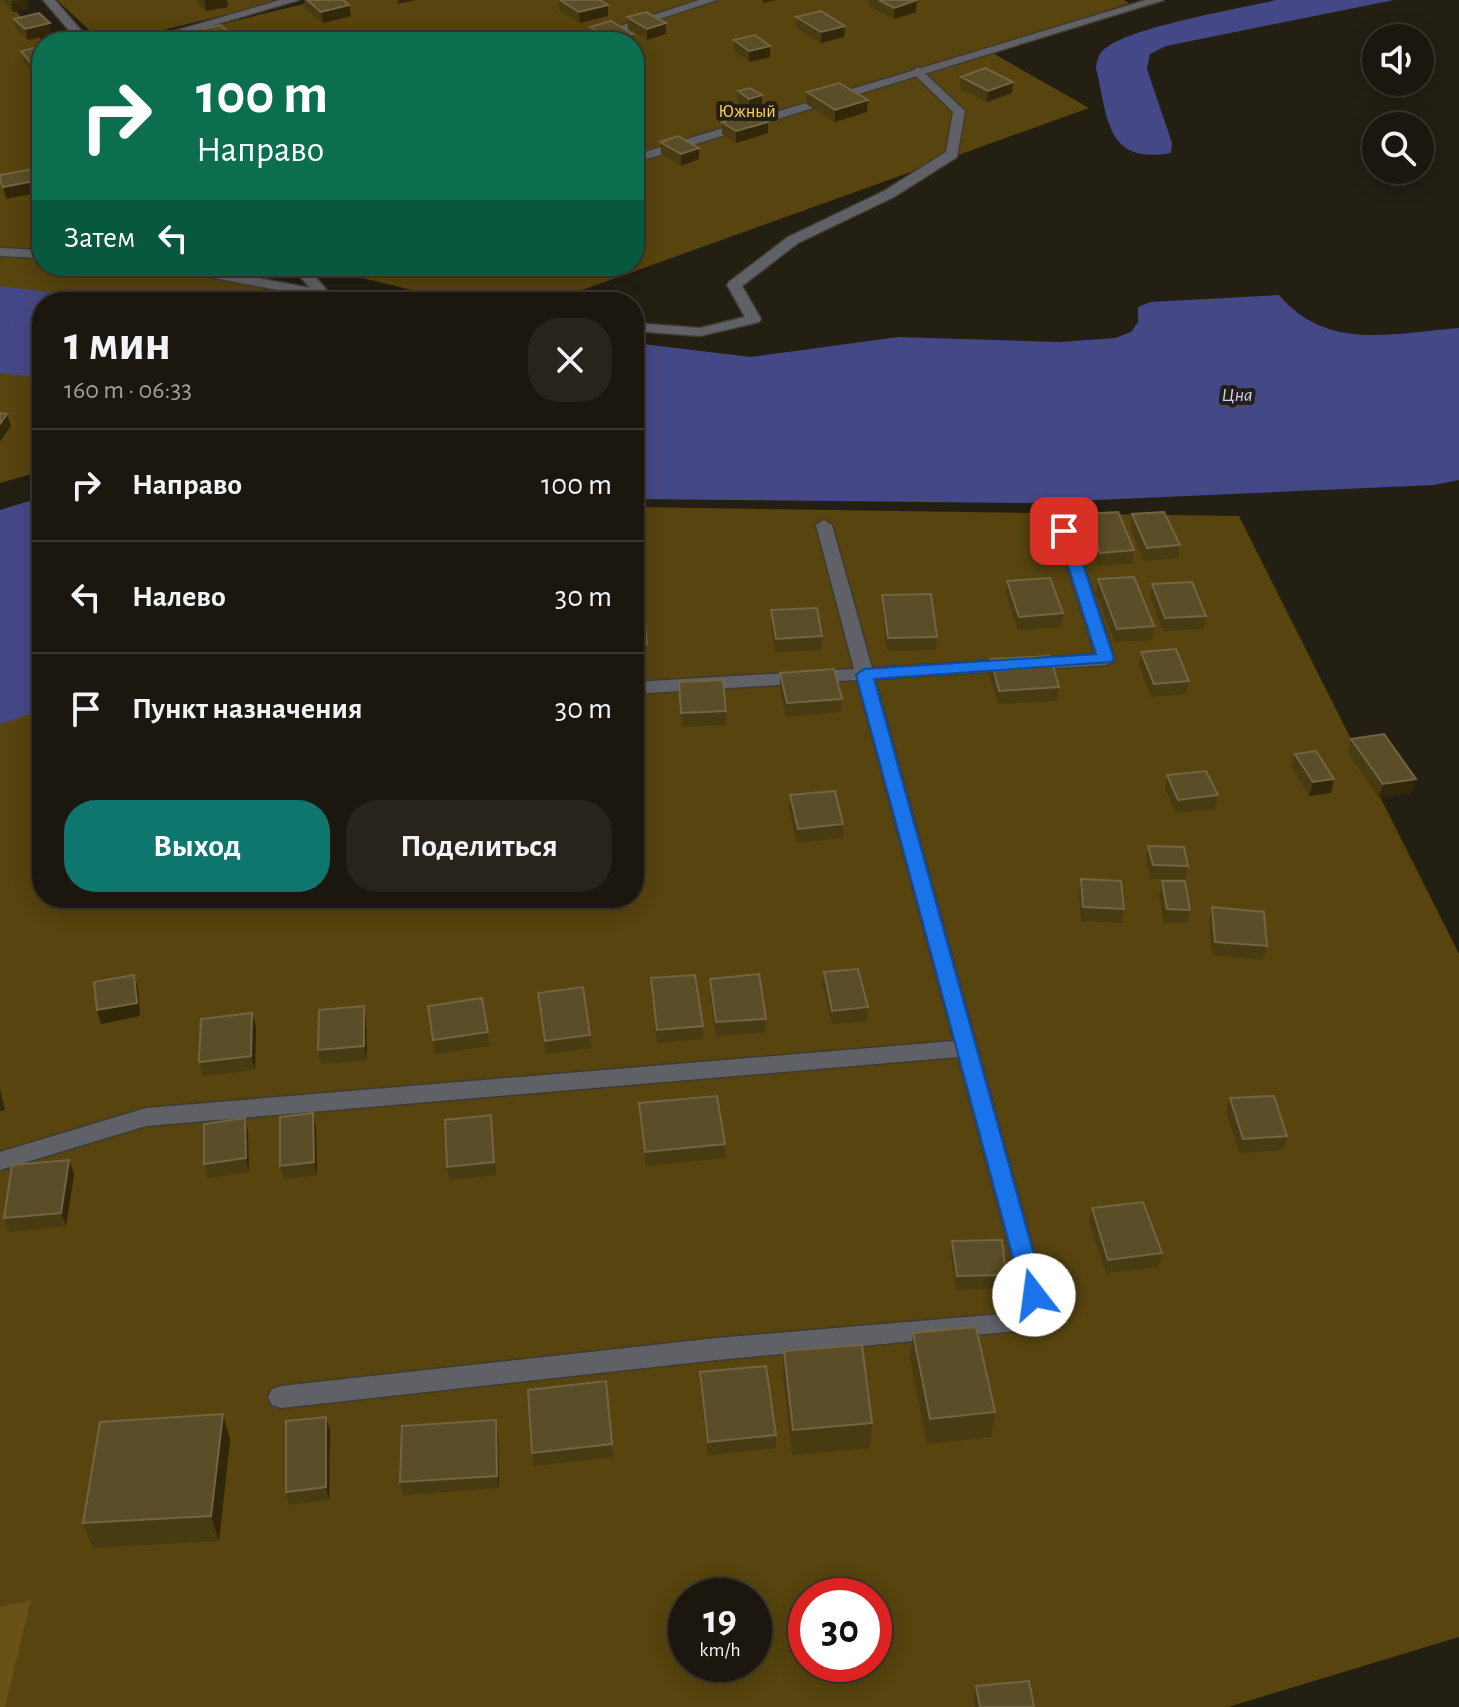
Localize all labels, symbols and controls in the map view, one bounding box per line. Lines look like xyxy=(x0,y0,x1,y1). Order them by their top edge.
map controls xyxy=(1362,24,1434,184)
button: sound xyxy=(1362,24,1434,96)
icon: right xyxy=(64,64,168,168)
text: 100 m xyxy=(196,67,328,123)
park label: Южный xyxy=(718,103,776,121)
button: search xyxy=(1362,112,1434,184)
text: Направо xyxy=(196,132,324,168)
icon: left xyxy=(151,216,195,260)
text: Затем xyxy=(64,223,135,253)
button: close xyxy=(528,318,612,402)
text: 1 мин xyxy=(64,321,171,369)
text: 160 m · 06:33 xyxy=(64,377,192,403)
water label: Цна xyxy=(1221,385,1253,405)
icon: right xyxy=(64,463,108,507)
text: Направо xyxy=(132,470,242,500)
text: 100 m xyxy=(541,470,612,500)
pin xyxy=(1030,497,1098,565)
icon: arrive xyxy=(1042,509,1086,553)
icon: left xyxy=(64,575,108,619)
text: Налево xyxy=(132,582,226,612)
text: 30 m xyxy=(555,582,612,612)
icon: arrive xyxy=(64,687,108,731)
text: Пункт назначения xyxy=(132,694,363,724)
text: 30 m xyxy=(555,694,612,724)
button: Выход xyxy=(64,800,330,892)
button: Поделиться xyxy=(346,800,612,892)
position arrow xyxy=(992,1253,1076,1337)
speed limit sign: 30 xyxy=(788,1578,892,1682)
text: 19 xyxy=(703,1600,737,1640)
text: km/h xyxy=(699,1640,741,1660)

